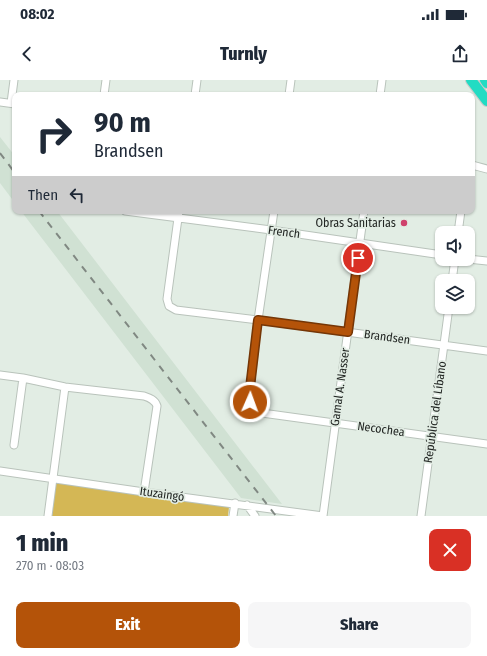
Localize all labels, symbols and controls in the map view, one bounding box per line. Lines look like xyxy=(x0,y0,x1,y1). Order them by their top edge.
text: 08:02 xyxy=(20,5,55,23)
icon: back xyxy=(16,43,38,65)
text: Turnly xyxy=(220,43,267,65)
icon: share xyxy=(449,43,471,65)
text: 90 m xyxy=(94,106,151,139)
icon: right xyxy=(28,108,80,160)
text: Brandsen xyxy=(94,140,164,162)
icon: left xyxy=(66,184,88,206)
text: Then xyxy=(28,186,58,204)
place label: Obras Sanitarias xyxy=(315,216,396,230)
marker: Obras Sanitarias xyxy=(399,218,409,228)
street label: French xyxy=(267,223,301,241)
map controls xyxy=(435,226,475,314)
button: sound xyxy=(435,226,475,266)
pin xyxy=(341,241,375,275)
icon: arrive xyxy=(347,247,369,269)
button: layers xyxy=(435,274,475,314)
street label: Brandsen xyxy=(363,327,411,347)
street label: Gamal A. Nasser xyxy=(328,346,353,427)
street label: República del Líbano xyxy=(421,360,449,464)
position arrow xyxy=(229,381,271,423)
street label: Necochea xyxy=(356,419,406,439)
street label: Ituzaingó xyxy=(139,484,185,504)
text: 1 min xyxy=(16,529,68,557)
button: close xyxy=(429,529,471,571)
text: 270 m · 08:03 xyxy=(16,558,84,573)
button: Exit xyxy=(16,602,240,648)
button: Share xyxy=(248,602,471,648)

